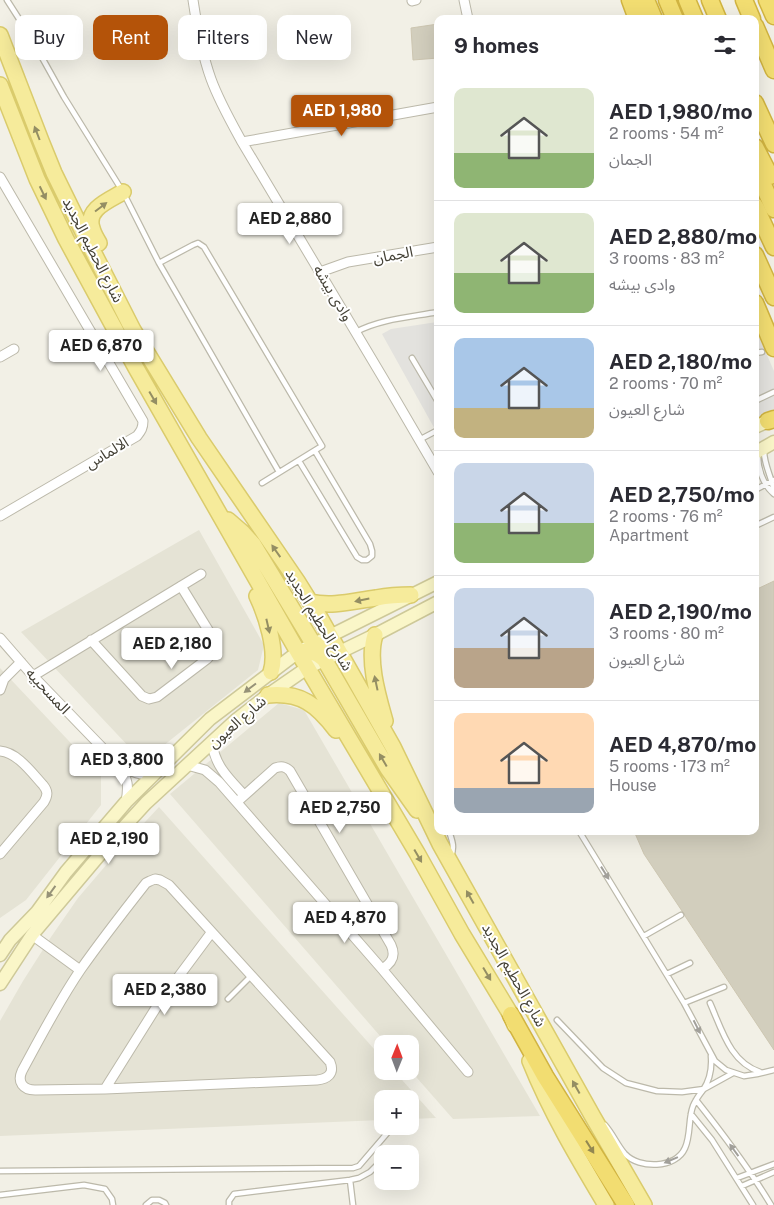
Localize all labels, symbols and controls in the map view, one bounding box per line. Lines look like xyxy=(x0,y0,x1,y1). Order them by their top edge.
chip: Buy xyxy=(15,15,83,60)
chip: Rent xyxy=(93,15,168,60)
chip: Filters xyxy=(178,15,267,60)
chip: New xyxy=(277,15,351,60)
icon: filters xyxy=(711,31,739,59)
text: 9 homes xyxy=(454,33,539,58)
pin: AED 1,980 xyxy=(285,94,399,137)
text: AED 1,980/mo xyxy=(609,99,753,124)
text: AED 1,980 xyxy=(302,101,382,120)
icon: home xyxy=(494,108,554,168)
text: 2 rooms · 54 m² xyxy=(609,124,724,143)
one-way arrow xyxy=(33,125,41,140)
text: الجمان xyxy=(609,150,652,169)
one-way arrow xyxy=(39,186,47,200)
street label: شارع الحطيم الجديد xyxy=(56,194,127,307)
one-way arrow xyxy=(94,201,107,212)
pin: AED 2,880 xyxy=(233,202,347,245)
text: AED 2,880 xyxy=(248,209,332,228)
text: AED 2,880/mo xyxy=(609,224,757,249)
icon: home xyxy=(494,233,554,293)
street label: الجمان xyxy=(372,243,414,267)
text: 3 rooms · 83 m² xyxy=(609,249,724,268)
street label: وادى بيشه xyxy=(309,262,357,324)
text: وادى بيشه xyxy=(609,275,675,294)
pin: AED 6,870 xyxy=(44,330,158,372)
text: AED 6,870 xyxy=(60,336,142,355)
text: AED 2,180/mo xyxy=(609,349,752,374)
icon: home xyxy=(494,358,554,418)
text: 2 rooms · 70 m² xyxy=(609,374,722,393)
one-way arrow xyxy=(149,390,157,405)
text: شارع العيون xyxy=(609,400,685,419)
street label: الالماس xyxy=(82,433,132,473)
text: AED 2,750/mo xyxy=(609,482,755,507)
icon: home xyxy=(494,483,554,543)
text: 2 rooms · 76 m² xyxy=(609,507,723,526)
text: Apartment xyxy=(609,526,689,545)
one-way arrow xyxy=(271,545,281,558)
street label: شارع الحطيم الجديد xyxy=(279,566,357,676)
one-way arrow xyxy=(354,597,370,605)
text: AED 2,190/mo xyxy=(609,599,752,624)
icon: home xyxy=(494,608,554,668)
one-way arrow xyxy=(264,619,272,634)
text: 3 rooms · 80 m² xyxy=(609,624,724,643)
pin: AED 2,180 xyxy=(115,628,229,670)
text: AED 2,180 xyxy=(132,634,212,653)
text: شارع العيون xyxy=(609,650,685,669)
street label: المسحبيه xyxy=(23,664,74,717)
one-way arrow xyxy=(372,675,380,690)
one-way arrow xyxy=(243,683,257,693)
street label: شارع العيون xyxy=(204,692,272,754)
text: AED 4,870/mo xyxy=(609,732,756,757)
icon: home xyxy=(494,733,554,793)
pin: AED 3,800 xyxy=(65,744,179,786)
text: AED 3,800 xyxy=(80,750,164,769)
one-way arrow xyxy=(379,753,388,767)
text: 5 rooms · 173 m² xyxy=(609,757,730,776)
text: House xyxy=(609,776,657,795)
pin: AED 2,750 xyxy=(283,792,397,834)
text: AED 2,750 xyxy=(299,798,381,817)
pin: AED 2,190 xyxy=(52,822,166,865)
text: AED 2,190 xyxy=(69,829,149,848)
one-way arrow xyxy=(414,849,423,862)
one-way arrow xyxy=(600,866,609,879)
one-way arrow xyxy=(47,885,57,898)
one-way arrow xyxy=(466,890,474,904)
pin: AED 4,870 xyxy=(288,902,402,944)
text: AED 4,870 xyxy=(304,908,386,927)
street label: شارع الحطيم الجديد xyxy=(475,920,550,1032)
one-way arrow xyxy=(482,968,491,981)
pin: AED 2,380 xyxy=(108,974,222,1016)
text: AED 2,380 xyxy=(123,980,207,999)
one-way arrow xyxy=(693,1020,701,1035)
north arrow xyxy=(374,1035,419,1080)
map controls xyxy=(374,1035,419,1190)
one-way arrow xyxy=(572,1079,580,1094)
button: + xyxy=(374,1090,419,1135)
one-way arrow xyxy=(585,1140,595,1153)
one-way arrow xyxy=(729,1144,740,1157)
button: − xyxy=(374,1145,419,1190)
one-way arrow xyxy=(663,1156,678,1165)

